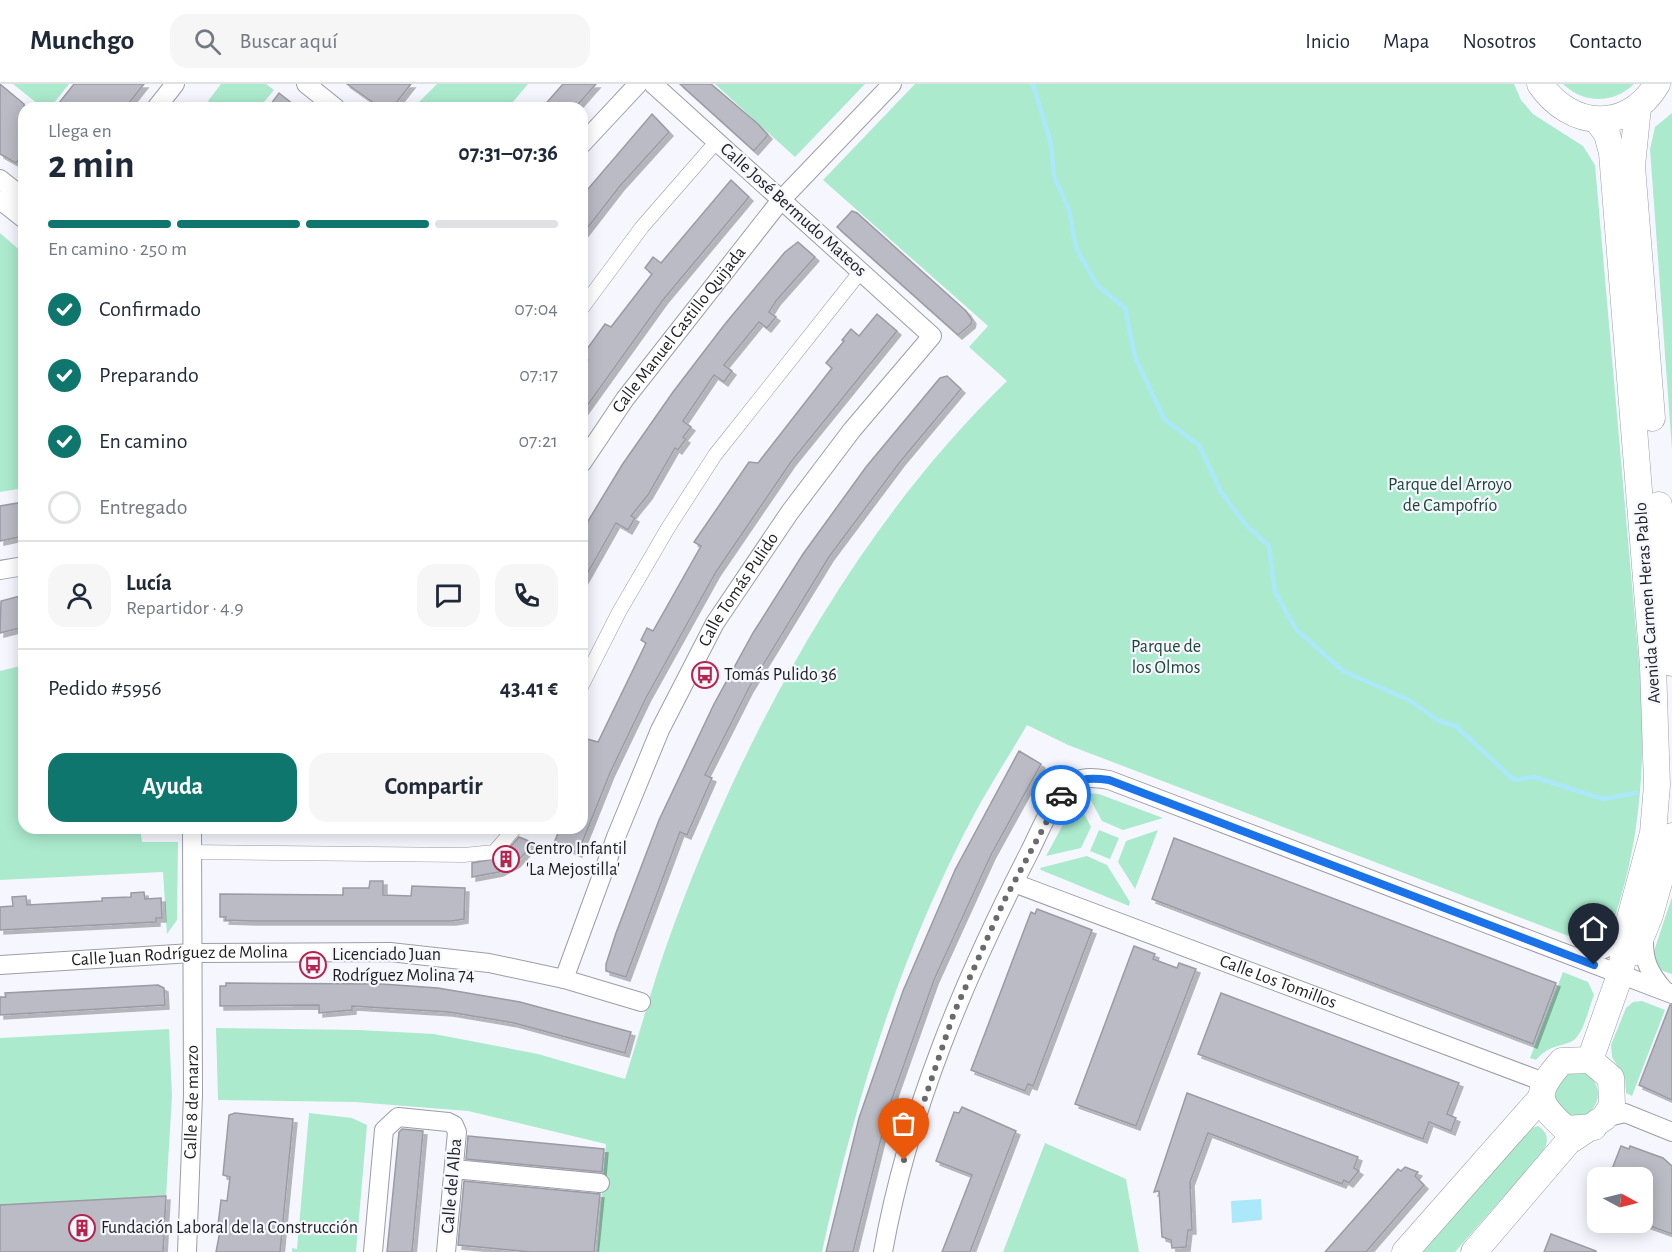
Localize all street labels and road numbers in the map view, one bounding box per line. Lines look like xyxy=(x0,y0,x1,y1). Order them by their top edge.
street label: Calle José Bermudo Mateos xyxy=(716,140,870,280)
street label: Calle Manuel Castillo Quijada xyxy=(609,243,750,416)
street label: Avenida Carmen Heras Pablo xyxy=(1632,502,1664,704)
street label: Calle Tomás Pulido xyxy=(695,529,782,649)
street label: Calle Juan Rodríguez de Molina xyxy=(71,944,288,970)
street label: Calle Los Tomillos xyxy=(1217,952,1339,1012)
street label: Calle 8 de marzo xyxy=(182,1045,202,1160)
street label: Calle del Alba xyxy=(439,1138,465,1234)

